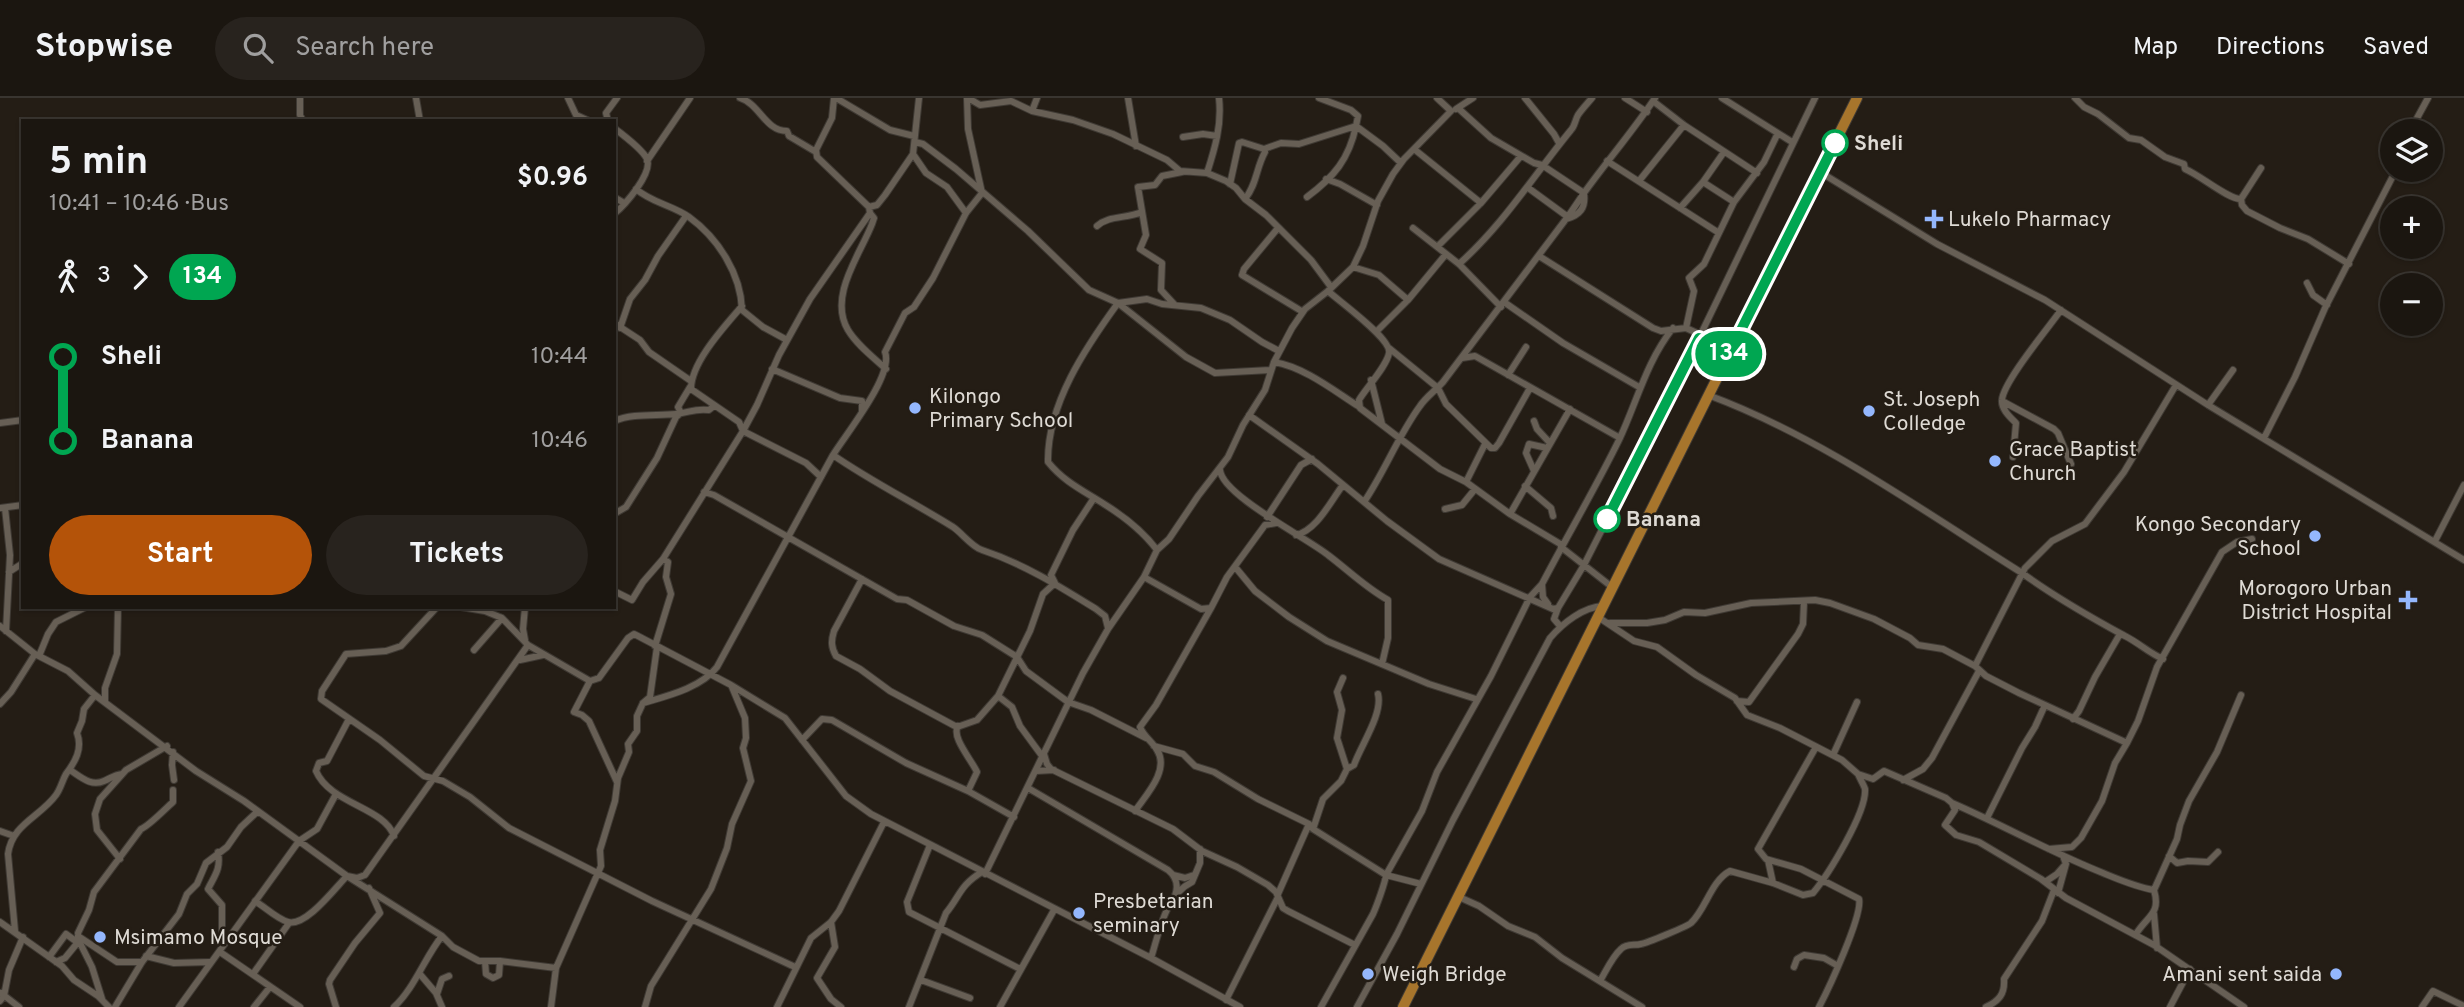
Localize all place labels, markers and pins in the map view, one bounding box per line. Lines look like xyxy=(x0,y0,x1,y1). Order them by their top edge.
marker: Sheli xyxy=(1822,130,1848,156)
place label: Sheli xyxy=(1854,131,1903,158)
place label: Lukelo Pharmacy xyxy=(1948,207,2111,234)
marker: Lukelo Pharmacy xyxy=(1926,211,1942,227)
place label: Kilongo Primary School xyxy=(929,384,1073,435)
place label: St. Joseph Colledge xyxy=(1883,387,1980,438)
marker: Kilongo Primary School xyxy=(907,400,923,416)
marker: St. Joseph Colledge xyxy=(1861,403,1877,419)
place label: Grace Baptist Church xyxy=(2009,437,2137,488)
marker: Grace Baptist Church xyxy=(1987,453,2003,469)
marker: Banana xyxy=(1594,506,1620,532)
place label: Banana xyxy=(1626,507,1701,534)
place label: Kongo Secondary School xyxy=(2135,512,2301,563)
marker: Kongo Secondary School xyxy=(2307,528,2323,544)
place label: Morogoro Urban District Hospital xyxy=(2238,576,2392,627)
marker: Morogoro Urban District Hospital xyxy=(2398,590,2418,610)
place label: Presbetarian seminary xyxy=(1093,889,1214,940)
marker: Presbetarian seminary xyxy=(1071,905,1087,921)
place label: Msimamo Mosque xyxy=(114,925,283,952)
marker: Msimamo Mosque xyxy=(92,929,108,945)
place label: Weigh Bridge xyxy=(1382,962,1506,989)
place label: Amani sent saida xyxy=(2162,962,2322,989)
marker: Weigh Bridge xyxy=(1360,966,1376,982)
marker: Amani sent saida xyxy=(2328,966,2344,982)

